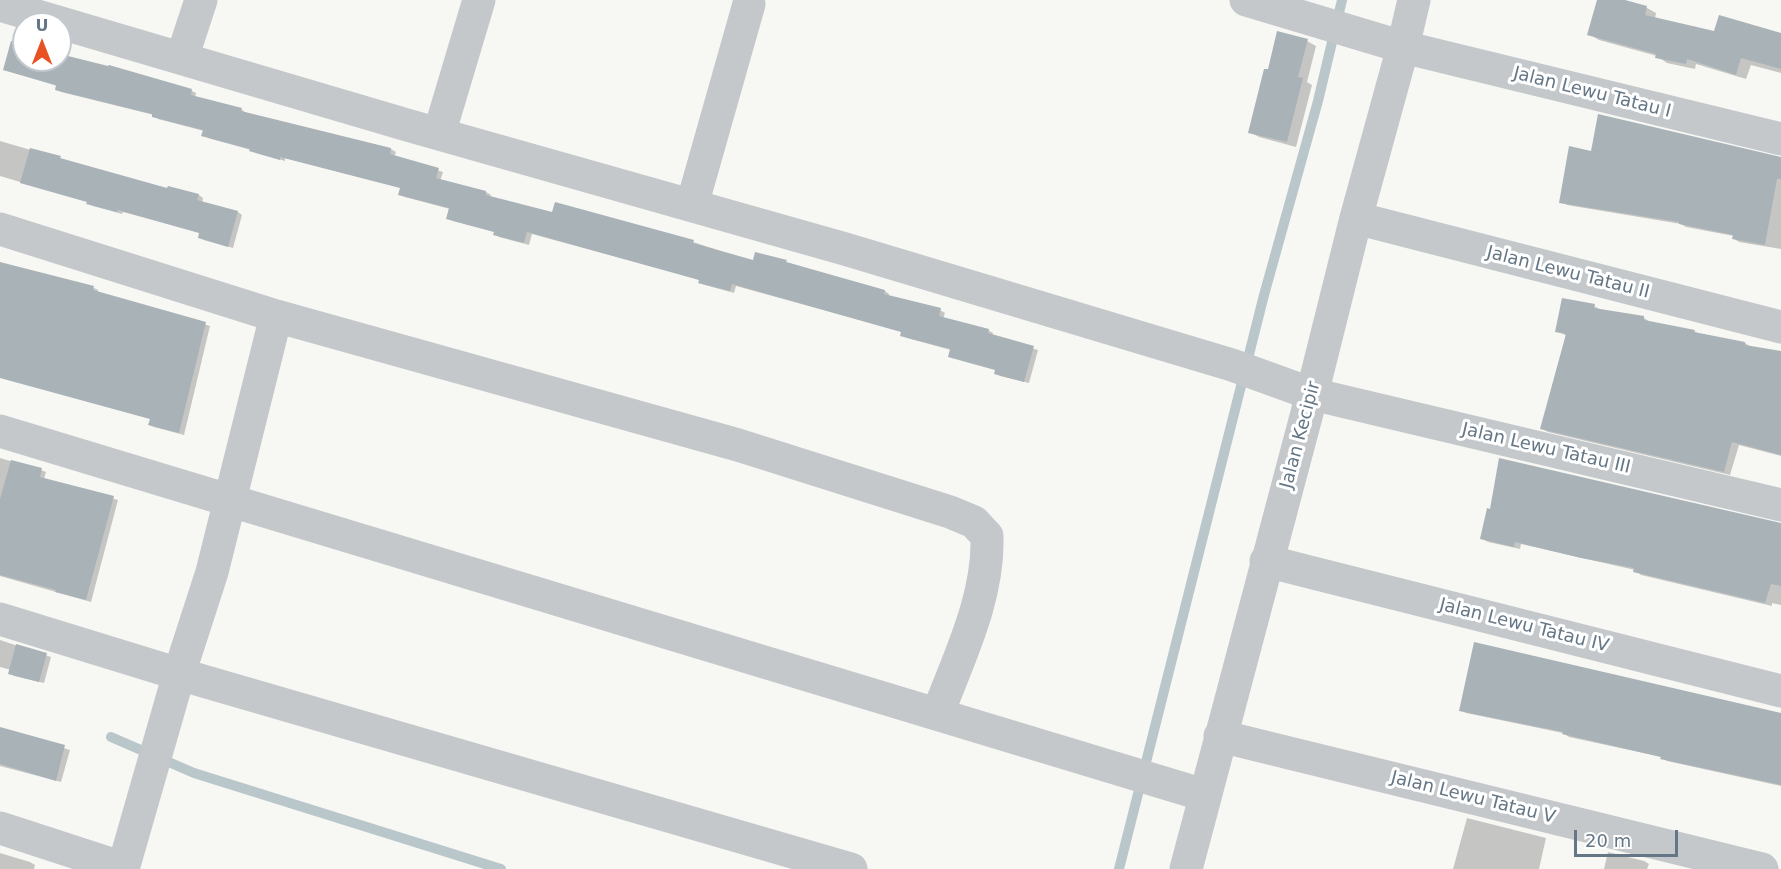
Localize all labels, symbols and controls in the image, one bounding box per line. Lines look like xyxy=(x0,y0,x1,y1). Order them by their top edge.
north arrow xyxy=(12,12,72,72)
text: U xyxy=(36,16,49,35)
street label: Jalan Lewu Tatau I xyxy=(1511,63,1673,123)
street label: Jalan Lewu Tatau II xyxy=(1484,242,1652,304)
street label: Jalan Kecipir xyxy=(1276,379,1326,491)
street label: Jalan Lewu Tatau III xyxy=(1460,419,1632,479)
street label: Jalan Lewu Tatau IV xyxy=(1437,594,1611,658)
street label: Jalan Lewu Tatau V xyxy=(1389,767,1557,829)
scale bar xyxy=(1577,818,1680,856)
text: 20 m xyxy=(1585,830,1631,851)

